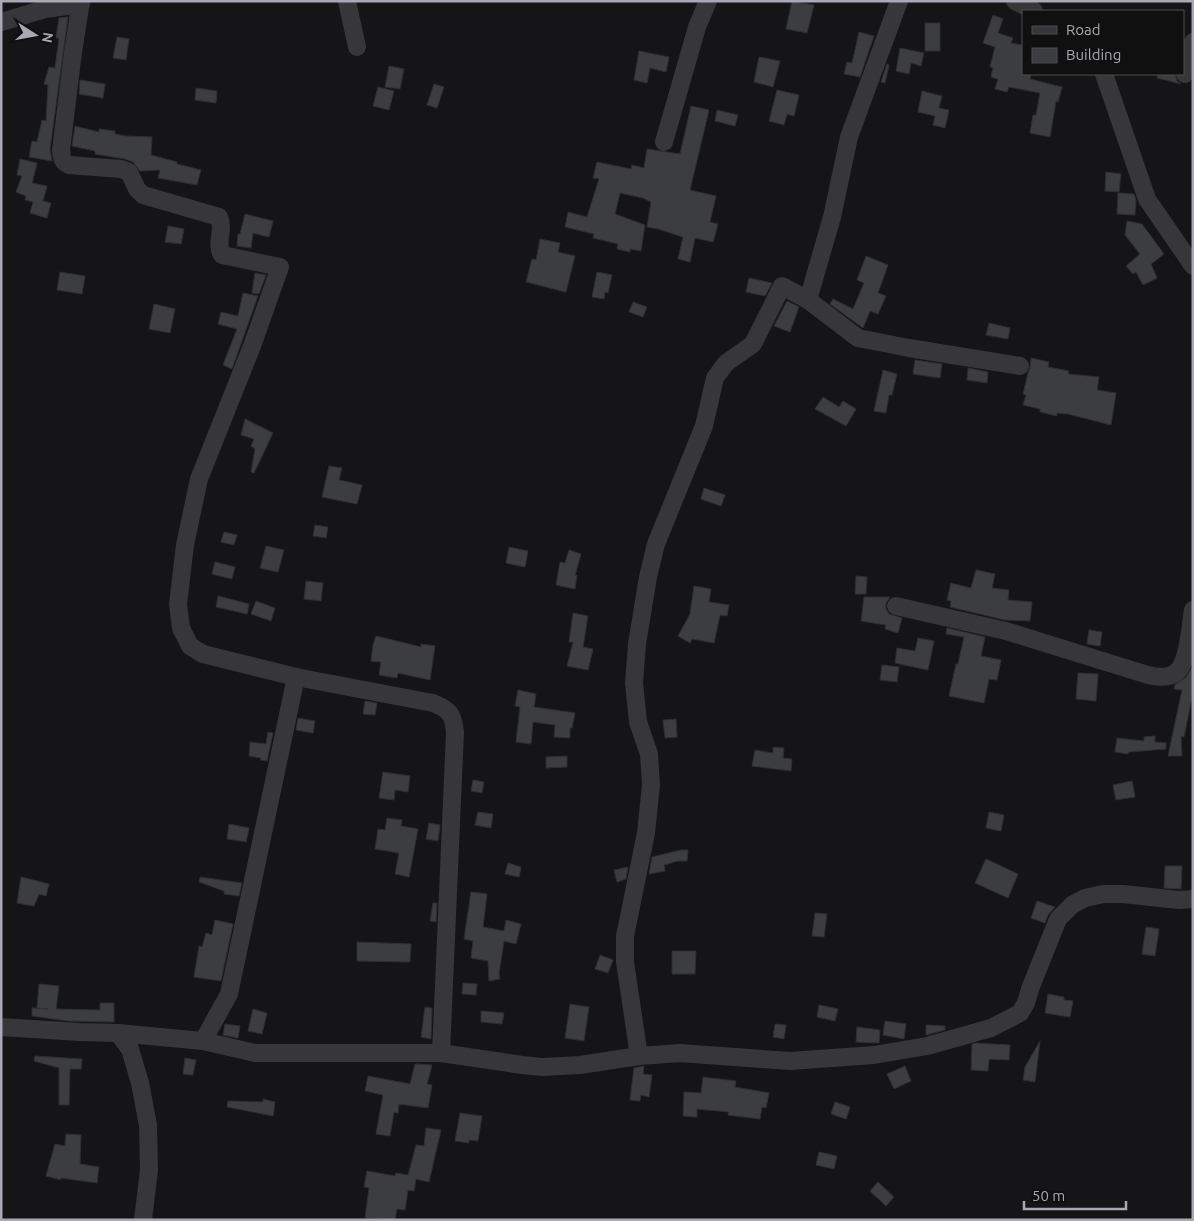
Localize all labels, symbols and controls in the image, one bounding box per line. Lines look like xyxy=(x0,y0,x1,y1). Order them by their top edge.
north arrow xyxy=(10,10,60,60)
legend xyxy=(1022,10,1184,75)
text: Road xyxy=(1066,21,1101,38)
text: N xyxy=(39,31,57,44)
text: Building xyxy=(1066,46,1121,63)
scale bar xyxy=(1024,1178,1126,1210)
text: 50 m xyxy=(1032,1187,1065,1204)

